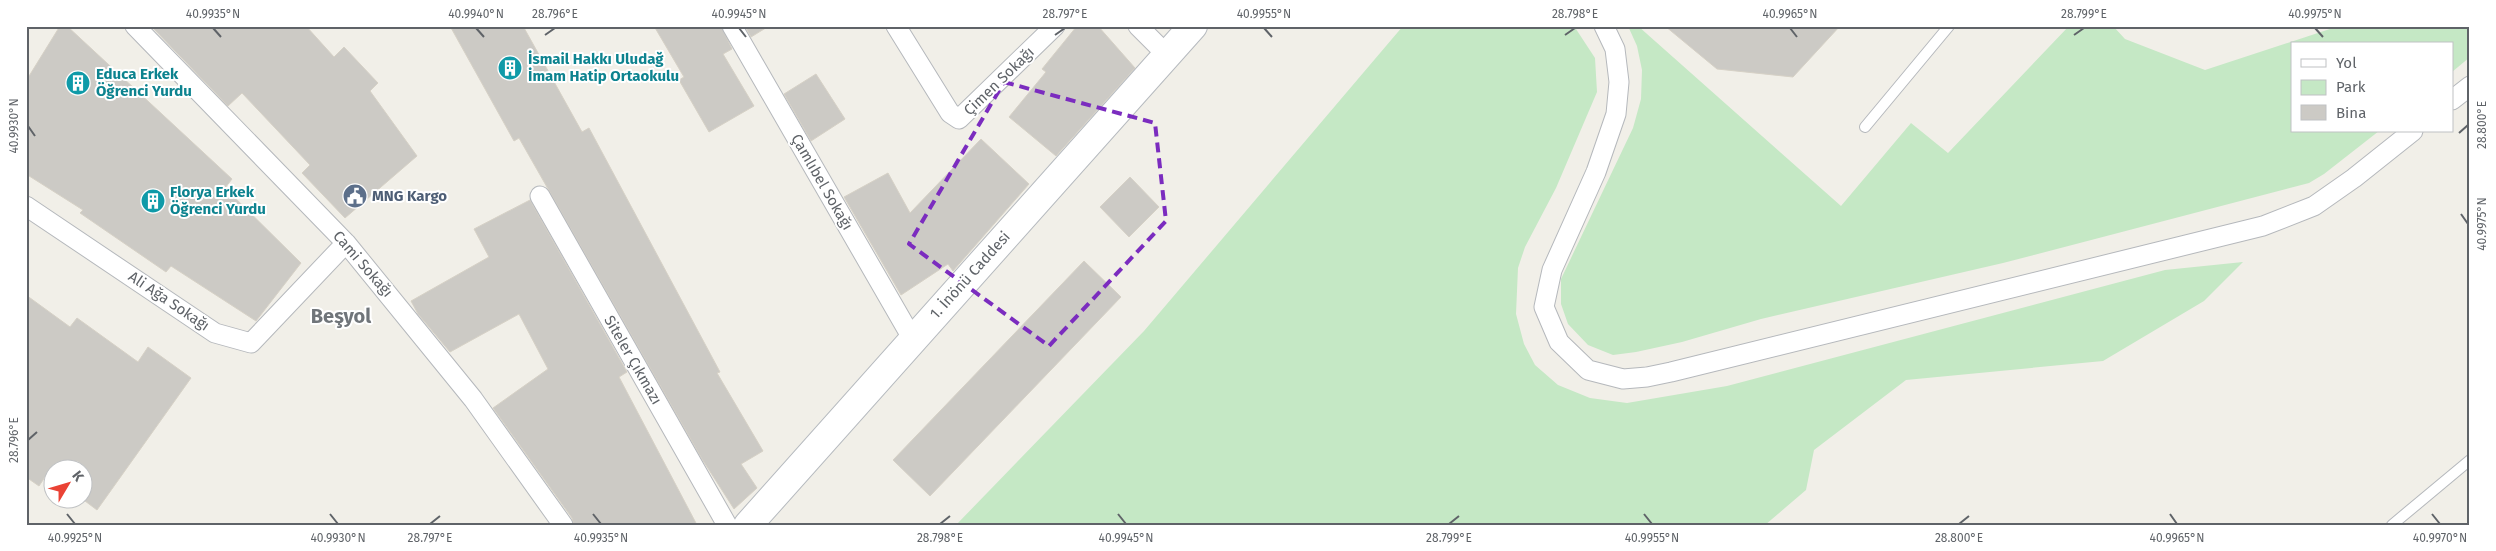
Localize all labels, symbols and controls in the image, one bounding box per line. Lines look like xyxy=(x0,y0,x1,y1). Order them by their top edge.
text: 40.9935°N xyxy=(186,7,240,21)
text: 40.9940°N xyxy=(448,7,504,21)
text: 28.796°E xyxy=(532,7,578,21)
text: 40.9945°N xyxy=(712,7,766,21)
text: 28.797°E xyxy=(1043,7,1087,21)
text: 40.9955°N xyxy=(1237,7,1291,21)
text: 28.798°E xyxy=(1552,7,1598,21)
text: 40.9965°N xyxy=(1763,7,1817,21)
text: 28.799°E xyxy=(2061,7,2107,21)
text: 40.9975°N xyxy=(2288,7,2342,21)
legend xyxy=(2291,42,2454,132)
street label: Çimen Sokağı xyxy=(960,43,1038,119)
place label: İsmail Hakkı Uludağ İmam Hatip Ortaokulu xyxy=(528,50,679,85)
text: Yol xyxy=(2336,54,2357,72)
building icon: İsmail Hakkı Uludağ İmam Hatip Ortaokulu xyxy=(497,55,523,81)
place label: Educa Erkek Öğrenci Yurdu xyxy=(96,65,192,100)
building icon: Educa Erkek Öğrenci Yurdu xyxy=(65,70,91,96)
text: Park xyxy=(2336,78,2366,96)
text: 40.9930°N xyxy=(7,98,21,154)
text: 28.800°E xyxy=(2475,101,2489,149)
text: Bina xyxy=(2336,104,2366,122)
street label: Çamlıbel Sokağı xyxy=(787,131,857,233)
place label: Florya Erkek Öğrenci Yurdu xyxy=(170,183,266,218)
public building icon: MNG Kargo xyxy=(342,183,368,209)
place label: MNG Kargo xyxy=(372,187,447,205)
building icon: Florya Erkek Öğrenci Yurdu xyxy=(140,188,166,214)
text: 40.9975°N xyxy=(2475,197,2489,251)
street label: Cami Sokağı xyxy=(329,227,397,301)
street label: 1. İnönü Caddesi xyxy=(926,228,1014,322)
street label: Ali Ağa Sokağı xyxy=(125,267,213,335)
district label: Beşyol xyxy=(311,304,371,328)
street label: Siteler Çıkmazı xyxy=(600,312,666,408)
text: 28.796°E xyxy=(7,417,21,463)
north arrow xyxy=(42,458,92,508)
text: K xyxy=(68,468,88,486)
text: 40.9925°N xyxy=(48,531,102,545)
text: 40.9930°N xyxy=(310,531,366,545)
text: 28.797°E xyxy=(408,531,452,545)
text: 40.9935°N xyxy=(574,531,628,545)
text: 28.798°E xyxy=(917,531,963,545)
text: 40.9945°N xyxy=(1099,531,1153,545)
text: 28.799°E xyxy=(1426,531,1472,545)
text: 40.9955°N xyxy=(1625,531,1679,545)
text: 28.800°E xyxy=(1935,531,1983,545)
text: 40.9965°N xyxy=(2150,531,2204,545)
text: 40.9970°N xyxy=(2413,531,2467,545)

